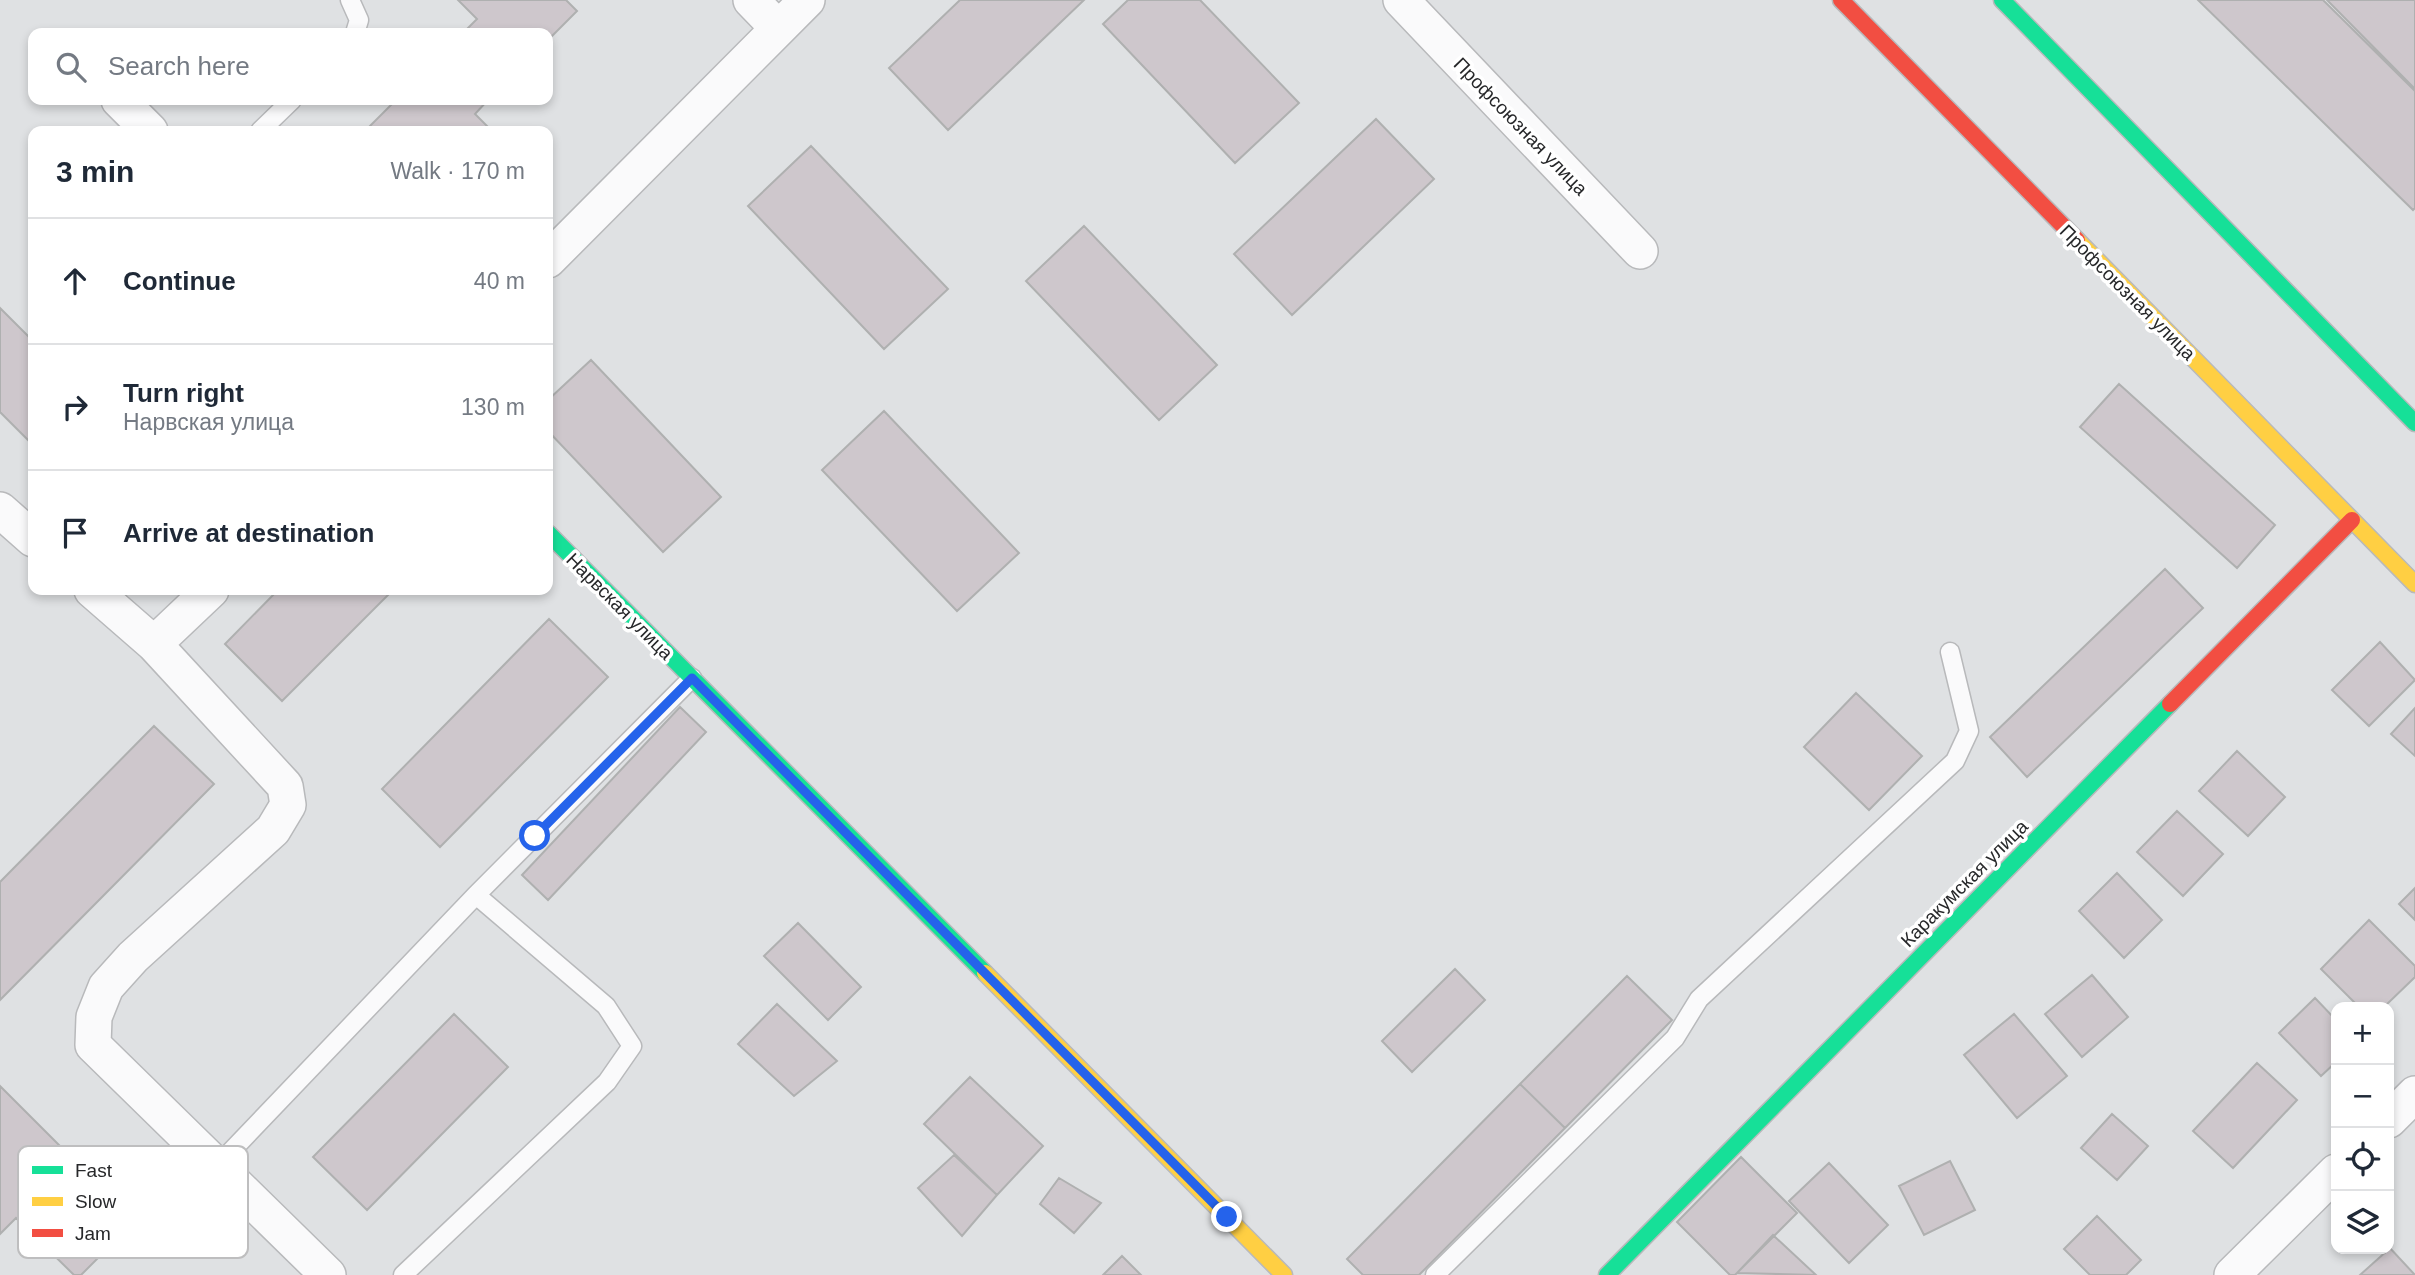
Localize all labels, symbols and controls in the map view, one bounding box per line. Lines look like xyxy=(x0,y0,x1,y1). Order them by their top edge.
search box xyxy=(28,28,553,105)
icon: search xyxy=(52,48,90,86)
text: Search here xyxy=(108,51,250,81)
street label: Профсоюзная улица xyxy=(1450,53,1592,200)
text: 3 min xyxy=(56,155,134,188)
text: Walk · 170 m xyxy=(390,158,525,184)
street label: Профсоюзная улица xyxy=(2056,220,2200,365)
icon: ahead xyxy=(56,262,94,300)
text: Continue xyxy=(123,266,236,296)
text: 40 m xyxy=(474,268,525,294)
text: Turn right xyxy=(123,378,244,408)
icon: right xyxy=(56,388,94,426)
text: 130 m xyxy=(461,394,525,420)
text: Нарвская улица xyxy=(123,409,294,435)
icon: arrive xyxy=(56,514,94,552)
text: Arrive at destination xyxy=(123,518,374,548)
street label: Нарвская улица xyxy=(562,549,677,664)
street label: Каракумская улица xyxy=(1897,815,2032,951)
route start xyxy=(519,820,550,851)
map controls xyxy=(2331,1002,2394,1254)
button: + xyxy=(2331,1002,2394,1065)
button: − xyxy=(2331,1065,2394,1128)
button: locate xyxy=(2331,1128,2394,1191)
legend xyxy=(18,1146,248,1258)
text: Fast xyxy=(75,1160,113,1181)
text: Slow xyxy=(75,1191,116,1212)
button: layers xyxy=(2331,1191,2394,1254)
route end xyxy=(1211,1201,1242,1232)
text: Jam xyxy=(75,1223,111,1244)

